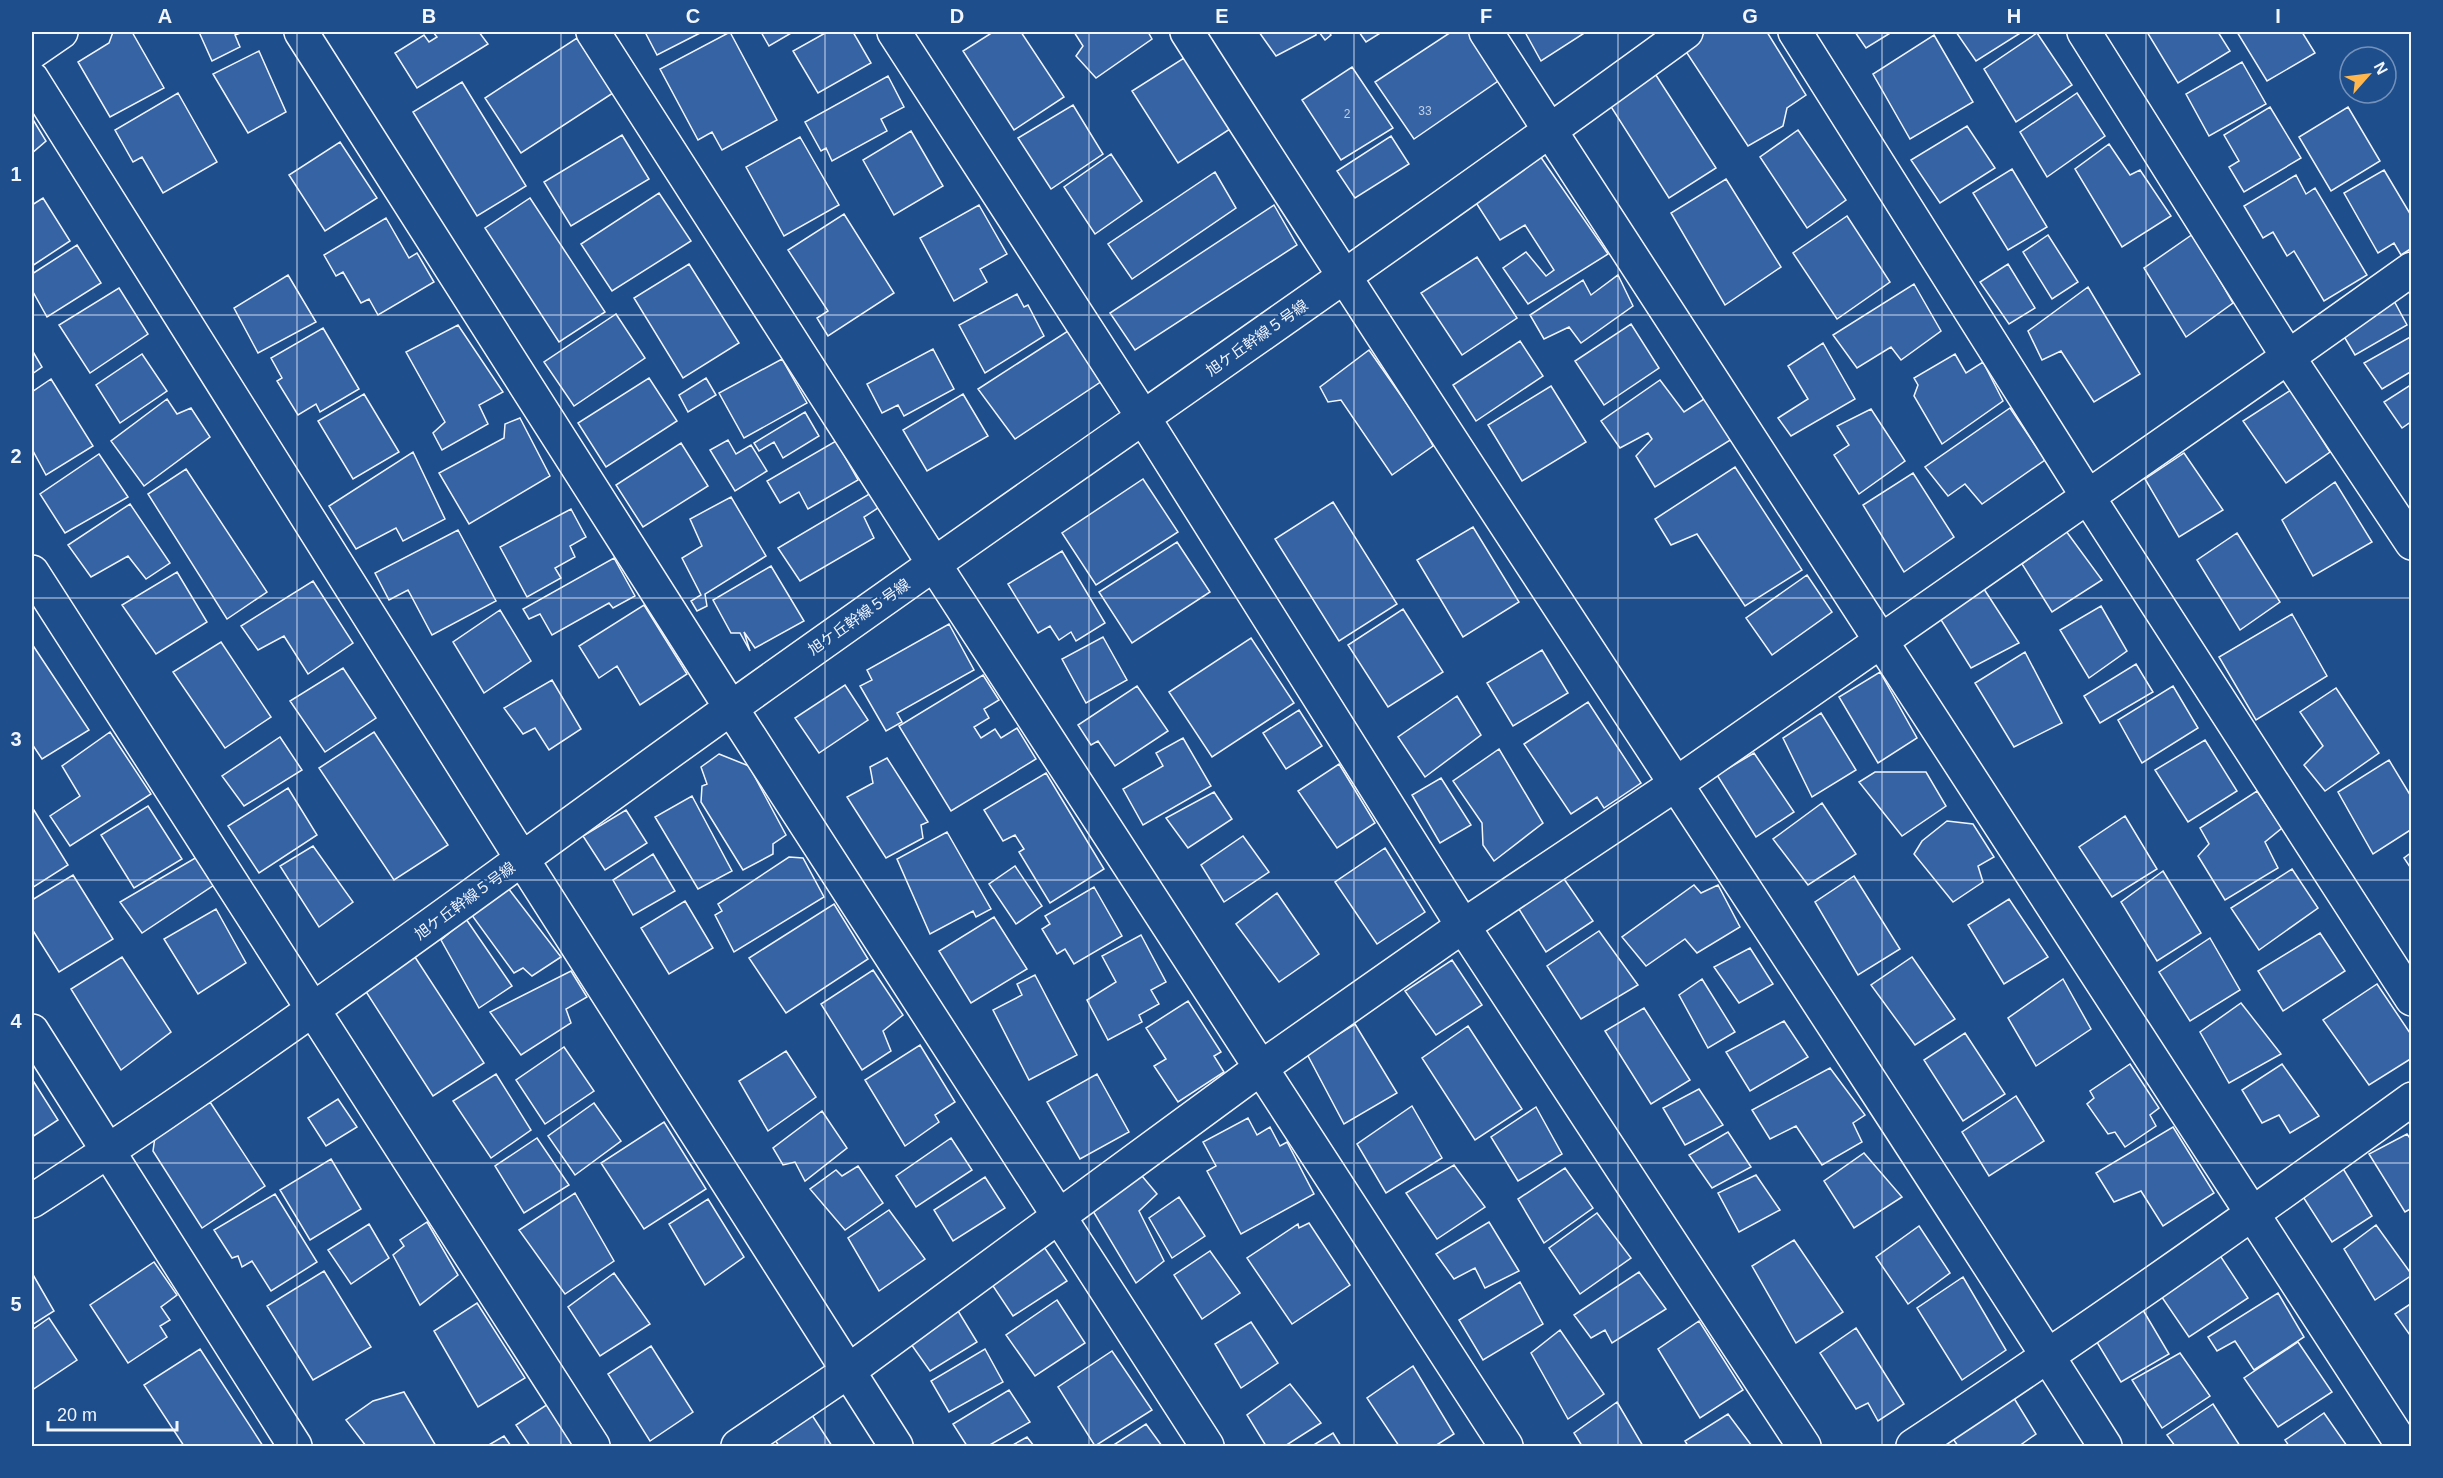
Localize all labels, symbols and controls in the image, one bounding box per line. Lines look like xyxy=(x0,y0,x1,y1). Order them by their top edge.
text: A xyxy=(158,5,172,27)
text: B xyxy=(422,5,436,27)
text: C xyxy=(686,5,700,27)
text: D xyxy=(950,5,964,27)
text: E xyxy=(1215,5,1229,27)
text: F xyxy=(1480,5,1492,27)
text: G xyxy=(1742,5,1758,27)
text: H xyxy=(2007,5,2021,27)
text: I xyxy=(2275,5,2281,27)
north arrow xyxy=(2338,45,2398,105)
text: N xyxy=(2371,59,2391,77)
house number: 33 xyxy=(1418,104,1432,118)
house number: 2 xyxy=(1344,107,1351,121)
text: 1 xyxy=(10,163,22,185)
street label: 旭ケ丘幹線５号線 xyxy=(1203,296,1311,379)
text: 2 xyxy=(10,445,22,467)
street label: 旭ケ丘幹線５号線 xyxy=(805,575,913,658)
text: 3 xyxy=(10,728,22,750)
street label: 旭ケ丘幹線５号線 xyxy=(411,858,518,943)
text: 4 xyxy=(10,1010,22,1032)
text: 5 xyxy=(10,1293,22,1315)
scale bar xyxy=(48,1394,177,1432)
text: 20 m xyxy=(57,1405,97,1425)

